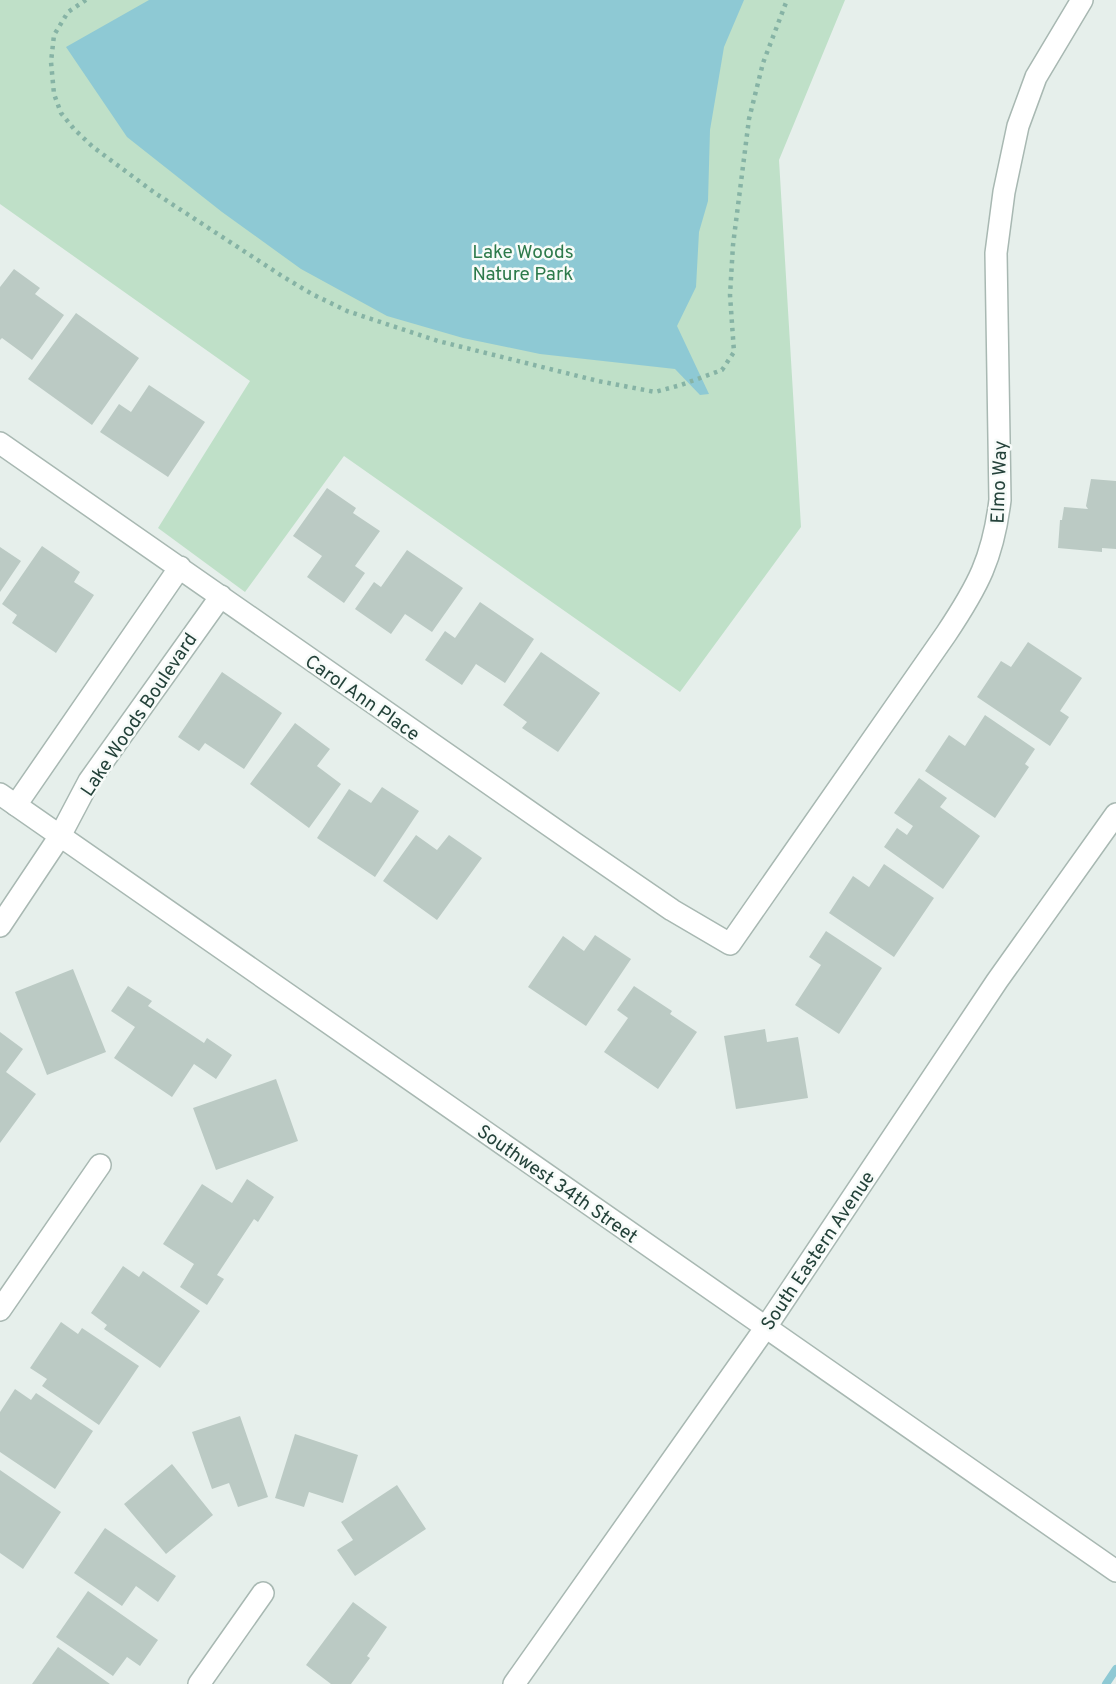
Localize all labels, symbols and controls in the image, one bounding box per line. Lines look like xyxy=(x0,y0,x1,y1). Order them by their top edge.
park label: Lake Woods Nature Park xyxy=(472,241,574,287)
street label: Elmo Way xyxy=(987,440,1013,524)
street label: Lake Woods Boulevard xyxy=(76,629,203,801)
street label: Carol Ann Place xyxy=(300,650,424,747)
street label: Southwest 34th Street xyxy=(472,1120,642,1249)
street label: South Eastern Avenue xyxy=(756,1167,881,1335)

